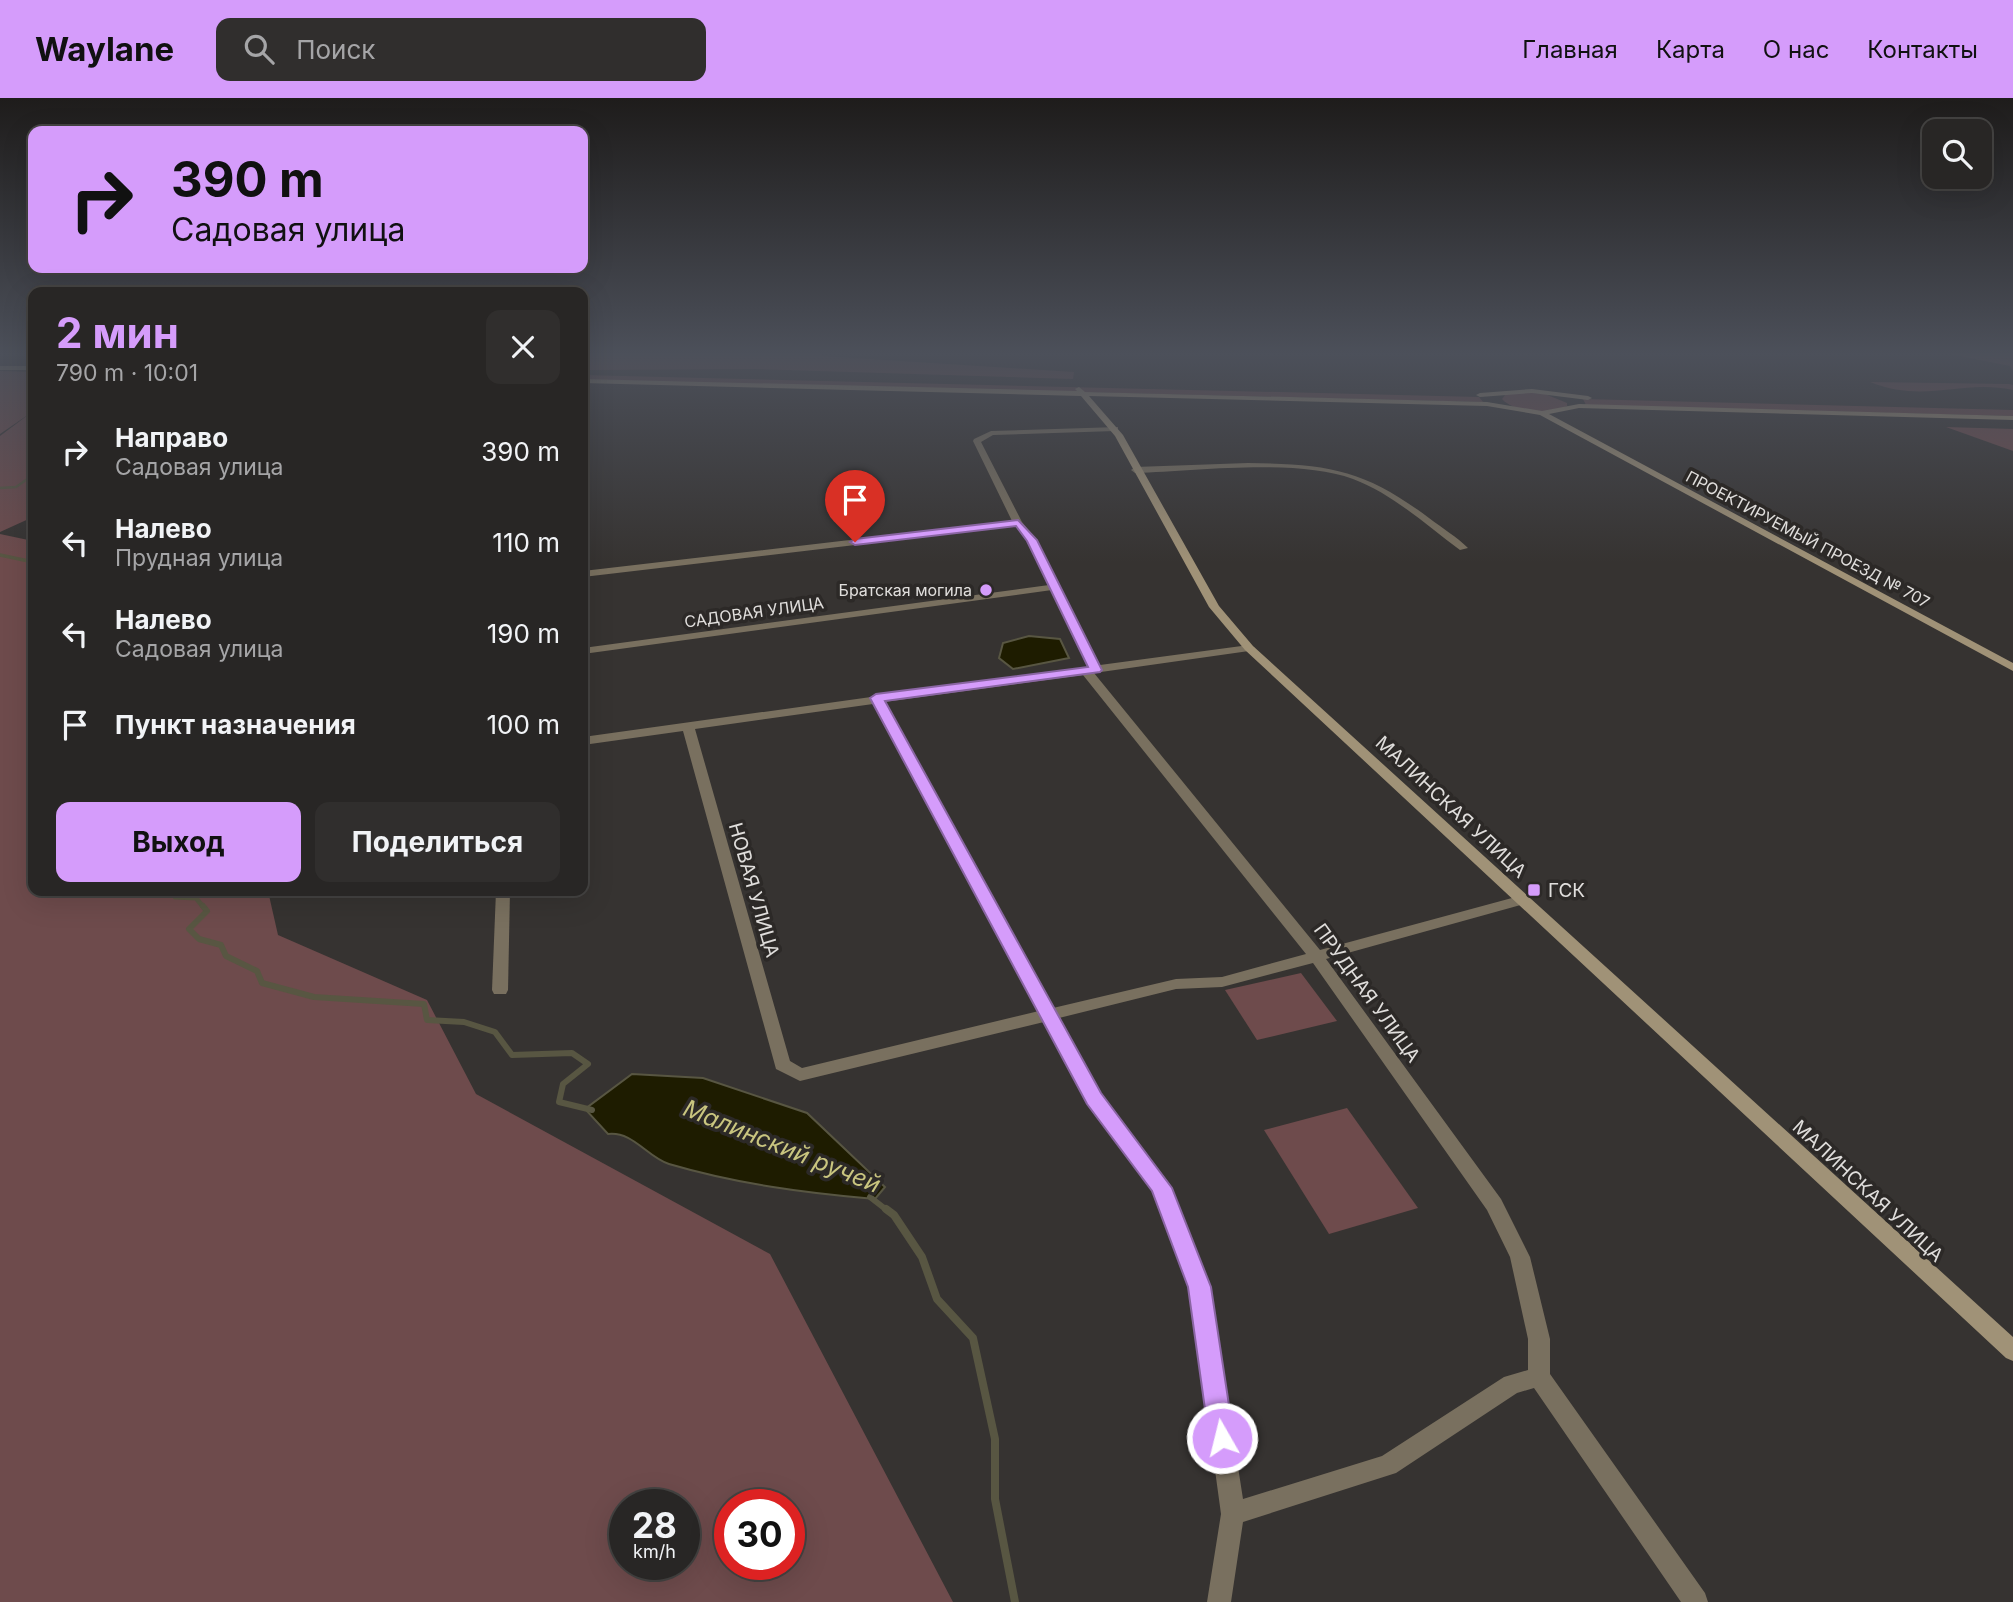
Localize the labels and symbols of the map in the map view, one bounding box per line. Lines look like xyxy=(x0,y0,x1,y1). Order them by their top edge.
street label: ПРОЕКТИРУЕМЫЙ ПРОЕЗД № 707 xyxy=(1683,466,1933,612)
pin xyxy=(825,470,885,542)
place label: Братская могила xyxy=(839,580,972,600)
marker: Братская могила xyxy=(978,582,994,598)
street label: САДОВАЯ УЛИЦА xyxy=(683,592,825,632)
street label: МАЛИНСКАЯ УЛИЦА xyxy=(1371,731,1531,883)
street label: НОВАЯ УЛИЦА xyxy=(724,820,784,960)
place label: ГСК xyxy=(1548,879,1585,902)
marker: ГСК xyxy=(1526,882,1542,898)
street label: ПРУДНАЯ УЛИЦА xyxy=(1309,919,1425,1067)
water label: Малинский ручей xyxy=(679,1093,885,1199)
street label: МАЛИНСКАЯ УЛИЦА xyxy=(1788,1115,1948,1267)
position arrow xyxy=(1185,1401,1259,1475)
speed limit sign: 30 xyxy=(714,1489,805,1580)

